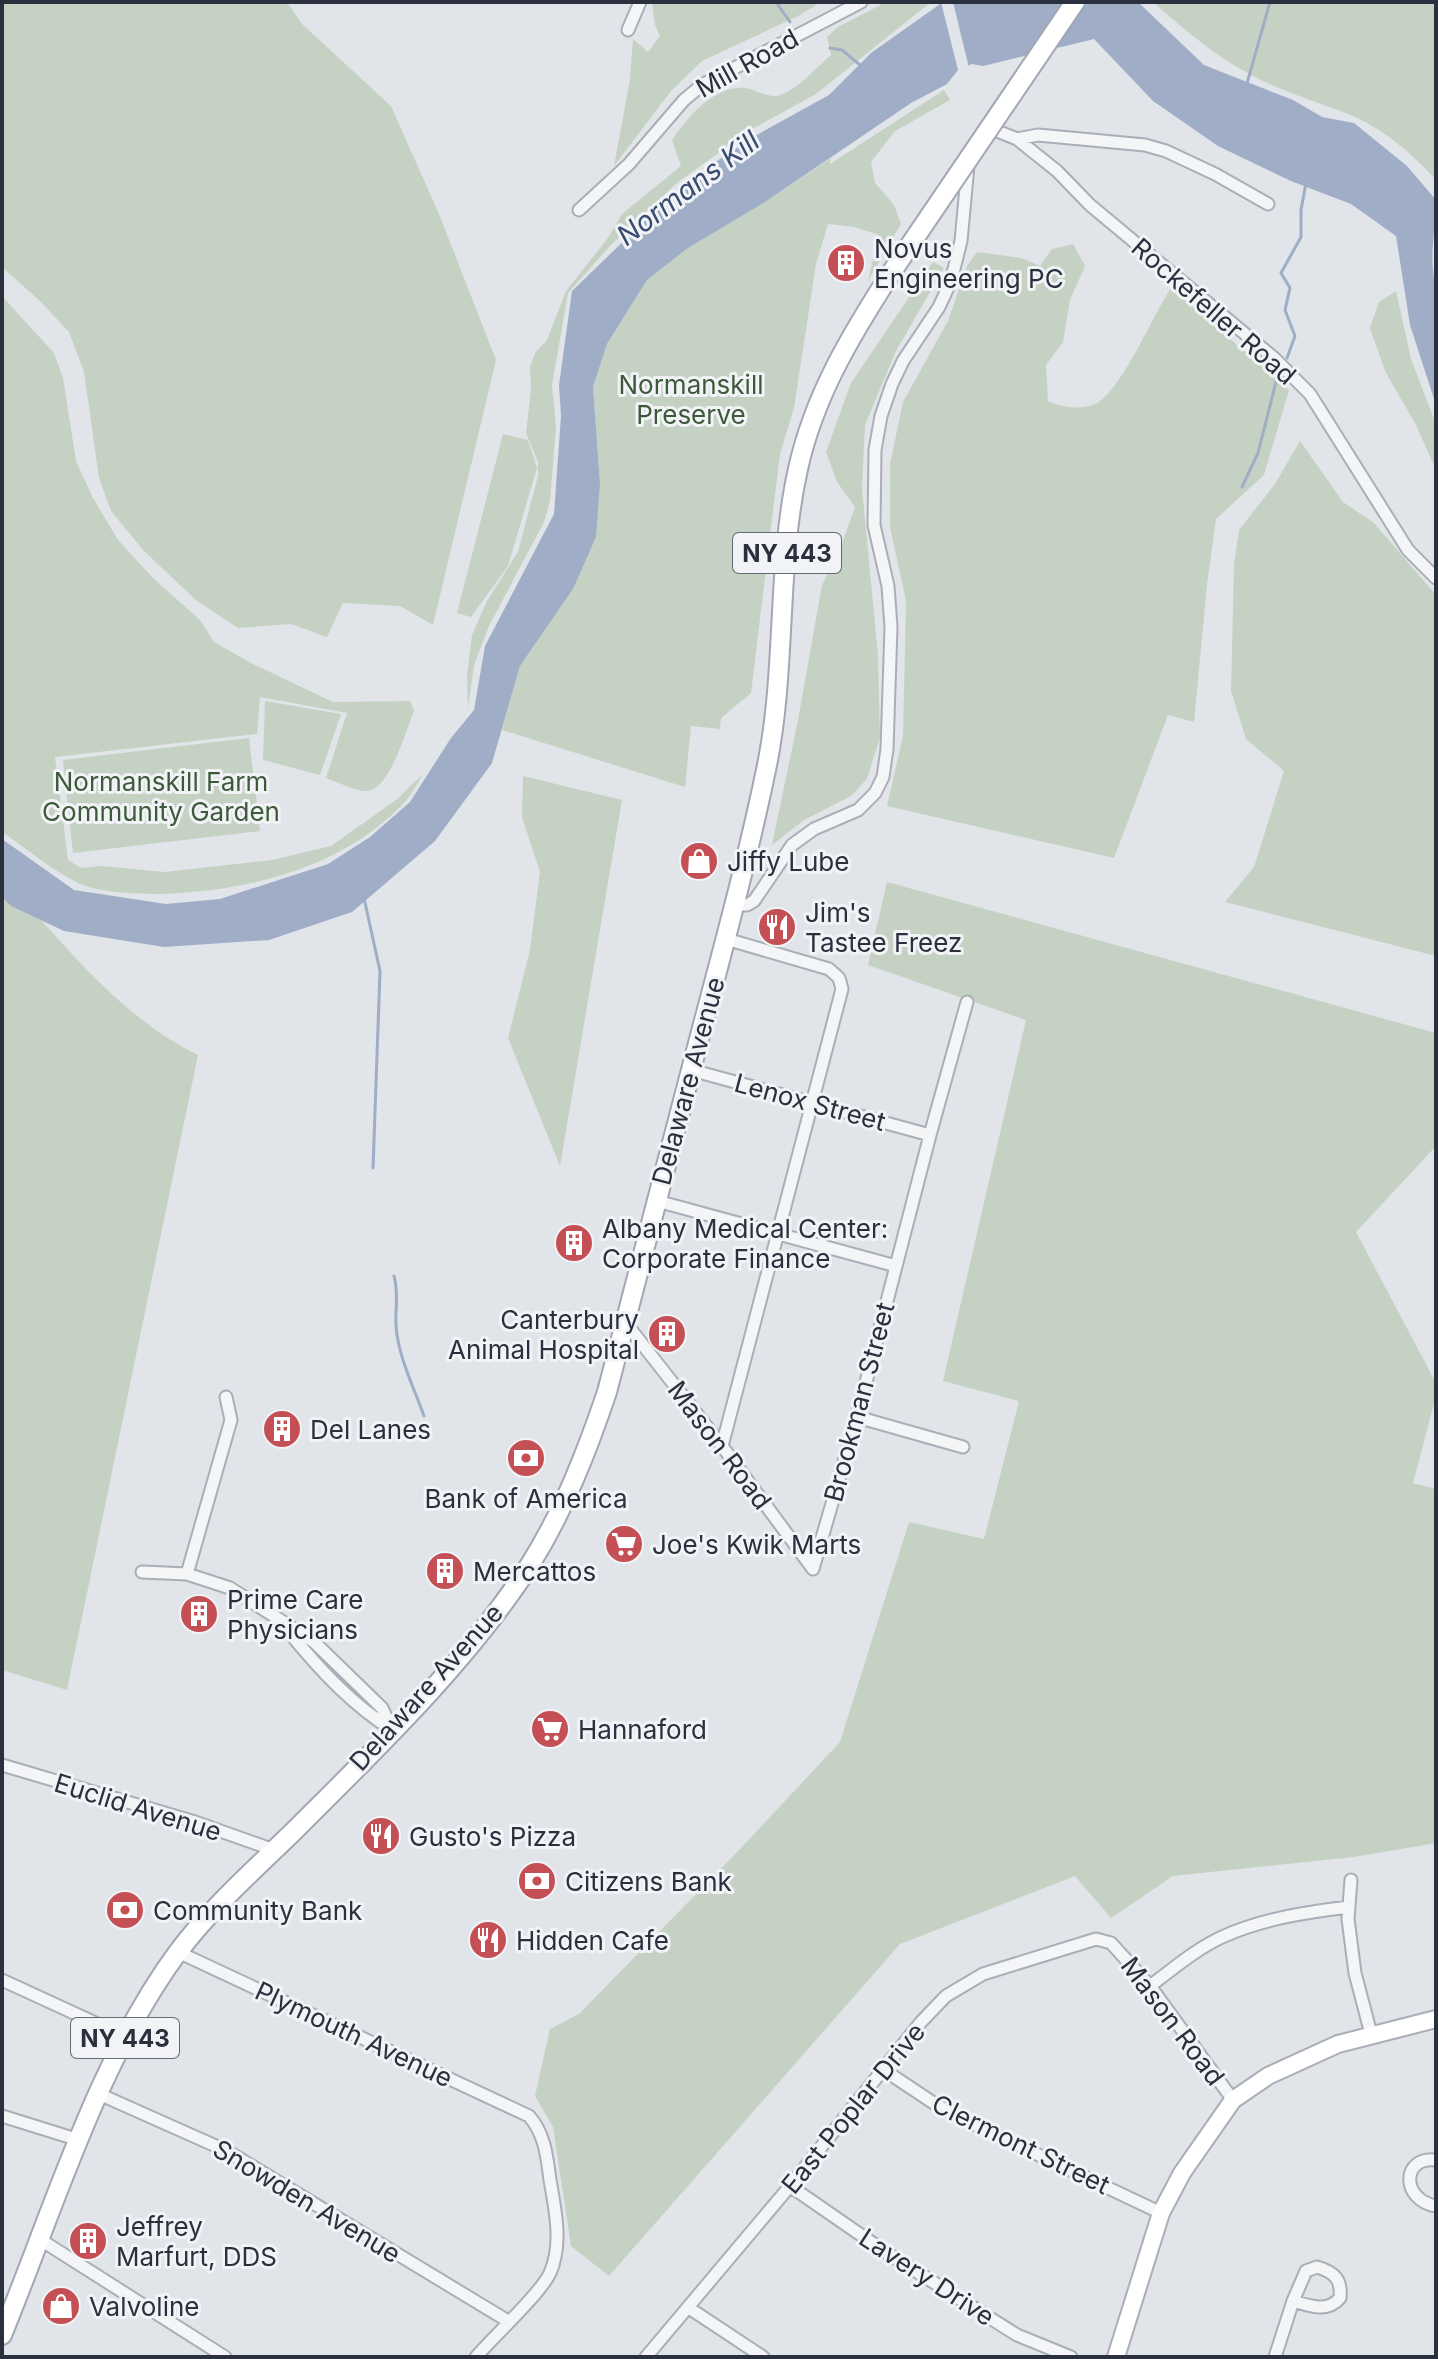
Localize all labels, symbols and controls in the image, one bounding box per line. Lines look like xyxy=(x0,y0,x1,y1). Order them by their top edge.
street label: Mill Road xyxy=(690,22,804,104)
water label: Normans Kill xyxy=(610,123,766,253)
street label: Rockefeller Road xyxy=(1126,231,1302,391)
place label: Novus Engineering PC xyxy=(874,233,1064,294)
building icon: Novus Engineering PC xyxy=(825,242,867,284)
park label: Normanskill Preserve xyxy=(619,369,764,430)
road number: NY 443 xyxy=(733,533,841,573)
park label: Normanskill Farm Community Garden xyxy=(42,766,280,827)
shop icon: Jiffy Lube xyxy=(678,840,720,882)
place label: Jiffy Lube xyxy=(727,846,849,877)
place label: Jim's Tastee Freez xyxy=(805,897,962,958)
restaurant icon: Jim's Tastee Freez xyxy=(756,906,798,948)
street label: Delaware Avenue xyxy=(645,974,731,1188)
street label: Lenox Street xyxy=(731,1067,889,1137)
place label: Albany Medical Center: Corporate Finance xyxy=(602,1213,888,1274)
building icon: Albany Medical Center: Corporate Finance xyxy=(553,1222,595,1264)
street label: Brookman Street xyxy=(817,1299,901,1505)
place label: Canterbury Animal Hospital xyxy=(448,1304,639,1365)
building icon: Canterbury Animal Hospital xyxy=(646,1313,688,1355)
street label: Mason Road xyxy=(662,1375,778,1515)
building icon: Del Lanes xyxy=(261,1408,303,1450)
place label: Del Lanes xyxy=(310,1414,431,1445)
bank icon: Bank of America xyxy=(505,1437,547,1479)
place label: Bank of America xyxy=(424,1483,628,1514)
supermarket icon: Joe's Kwik Marts xyxy=(603,1523,645,1565)
place label: Joe's Kwik Marts xyxy=(652,1529,861,1560)
building icon: Mercattos xyxy=(424,1550,466,1592)
place label: Mercattos xyxy=(473,1556,596,1587)
place label: Prime Care Physicians xyxy=(227,1584,363,1645)
building icon: Prime Care Physicians xyxy=(178,1593,220,1635)
street label: Delaware Avenue xyxy=(343,1597,509,1777)
supermarket icon: Hannaford xyxy=(529,1708,571,1750)
place label: Hannaford xyxy=(578,1714,707,1745)
street label: Euclid Avenue xyxy=(51,1767,225,1847)
restaurant icon: Gusto's Pizza xyxy=(360,1815,402,1857)
place label: Gusto's Pizza xyxy=(409,1821,576,1852)
bank icon: Citizens Bank xyxy=(516,1860,558,1902)
place label: Citizens Bank xyxy=(565,1866,732,1897)
bank icon: Community Bank xyxy=(104,1889,146,1931)
place label: Community Bank xyxy=(153,1895,362,1926)
restaurant icon: Hidden Cafe xyxy=(467,1919,509,1961)
place label: Hidden Cafe xyxy=(516,1925,669,1956)
street label: Mason Road xyxy=(1115,1951,1231,2091)
street label: Plymouth Avenue xyxy=(251,1975,457,2093)
street label: East Poplar Drive xyxy=(775,2017,931,2199)
road number: NY 443 xyxy=(71,2018,179,2058)
street label: Clermont Street xyxy=(927,2088,1115,2200)
street label: Snowden Avenue xyxy=(208,2133,406,2269)
place label: Jeffrey Marfurt, DDS xyxy=(116,2211,277,2272)
building icon: Jeffrey Marfurt, DDS xyxy=(67,2220,109,2262)
street label: Lavery Drive xyxy=(854,2222,1000,2332)
shop icon: Valvoline xyxy=(40,2285,82,2327)
place label: Valvoline xyxy=(89,2291,199,2322)

